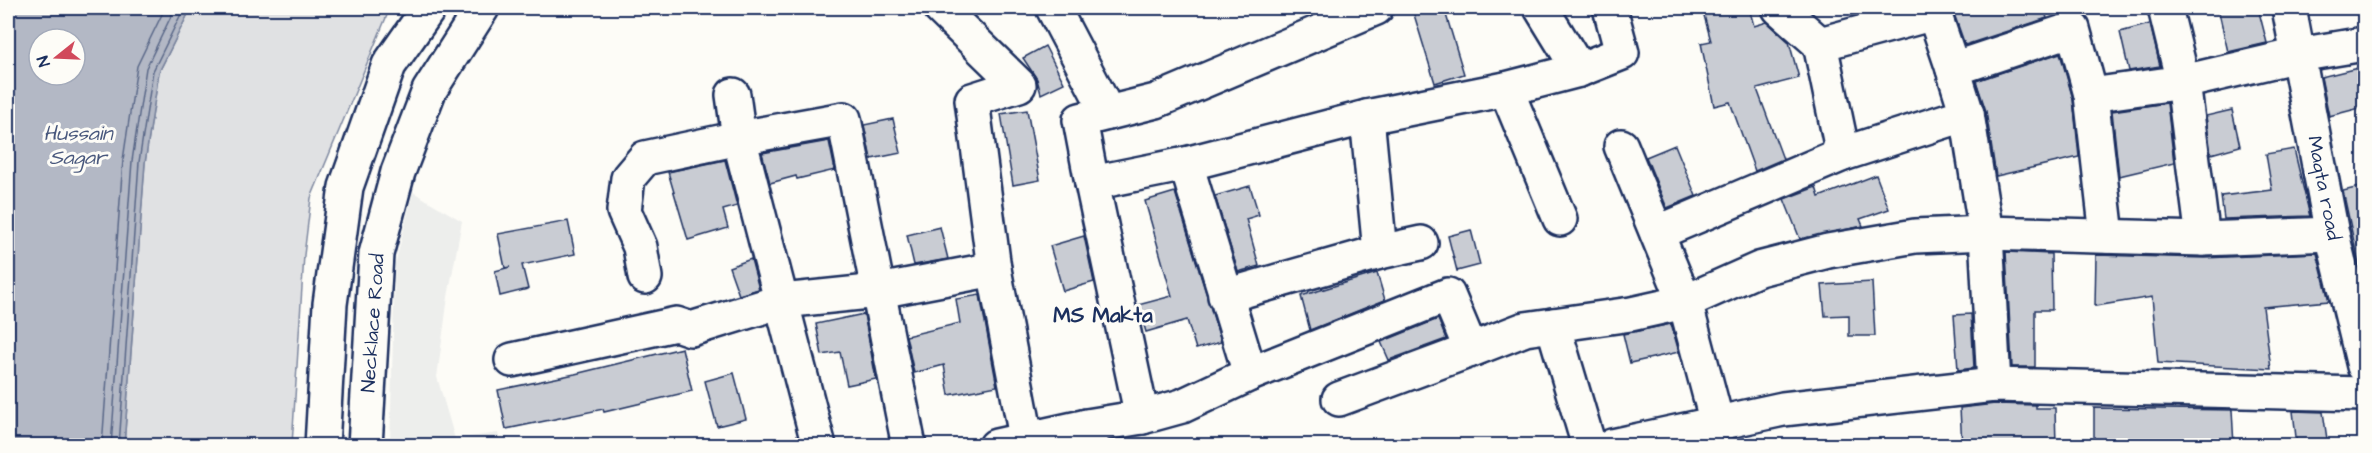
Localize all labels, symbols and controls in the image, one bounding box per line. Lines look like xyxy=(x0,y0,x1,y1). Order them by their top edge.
north arrow xyxy=(27,27,87,87)
text: N xyxy=(32,53,56,69)
water label: Hussain Sagar xyxy=(44,119,114,173)
street label: Maqta road xyxy=(2300,133,2348,243)
street label: Necklace Road xyxy=(354,253,392,393)
district label: MS Makta xyxy=(1053,301,1153,330)

